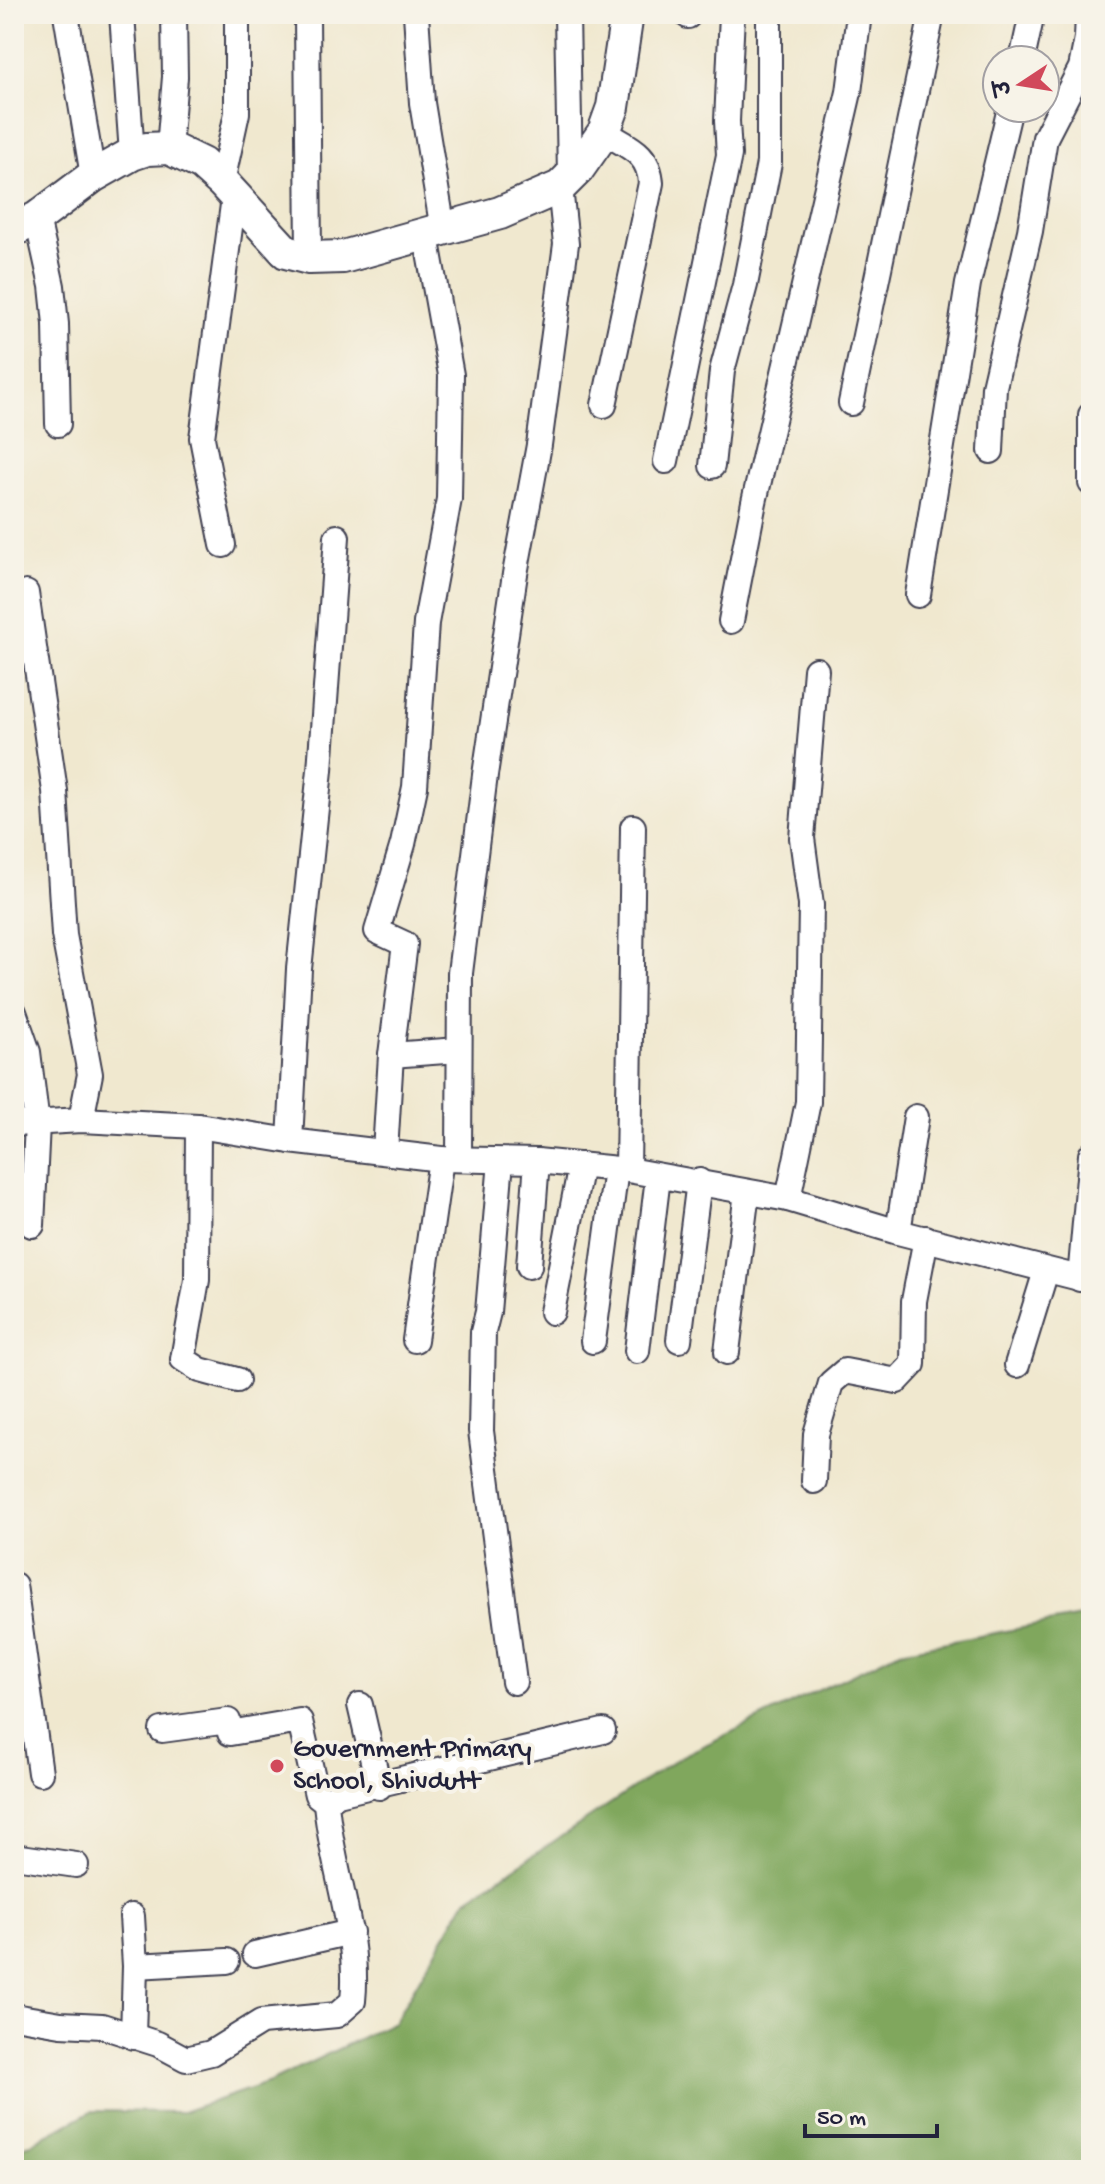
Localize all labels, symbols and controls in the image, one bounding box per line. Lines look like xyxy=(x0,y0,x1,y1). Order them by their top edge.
north arrow xyxy=(981,44,1061,124)
text: उ xyxy=(991,75,1020,99)
place label: Government Primary School, Shivdutt xyxy=(293,1734,532,1799)
marker: Government Primary School, Shivdutt xyxy=(268,1757,286,1775)
scale bar xyxy=(805,2088,937,2138)
text: 50 m xyxy=(817,2105,866,2134)

